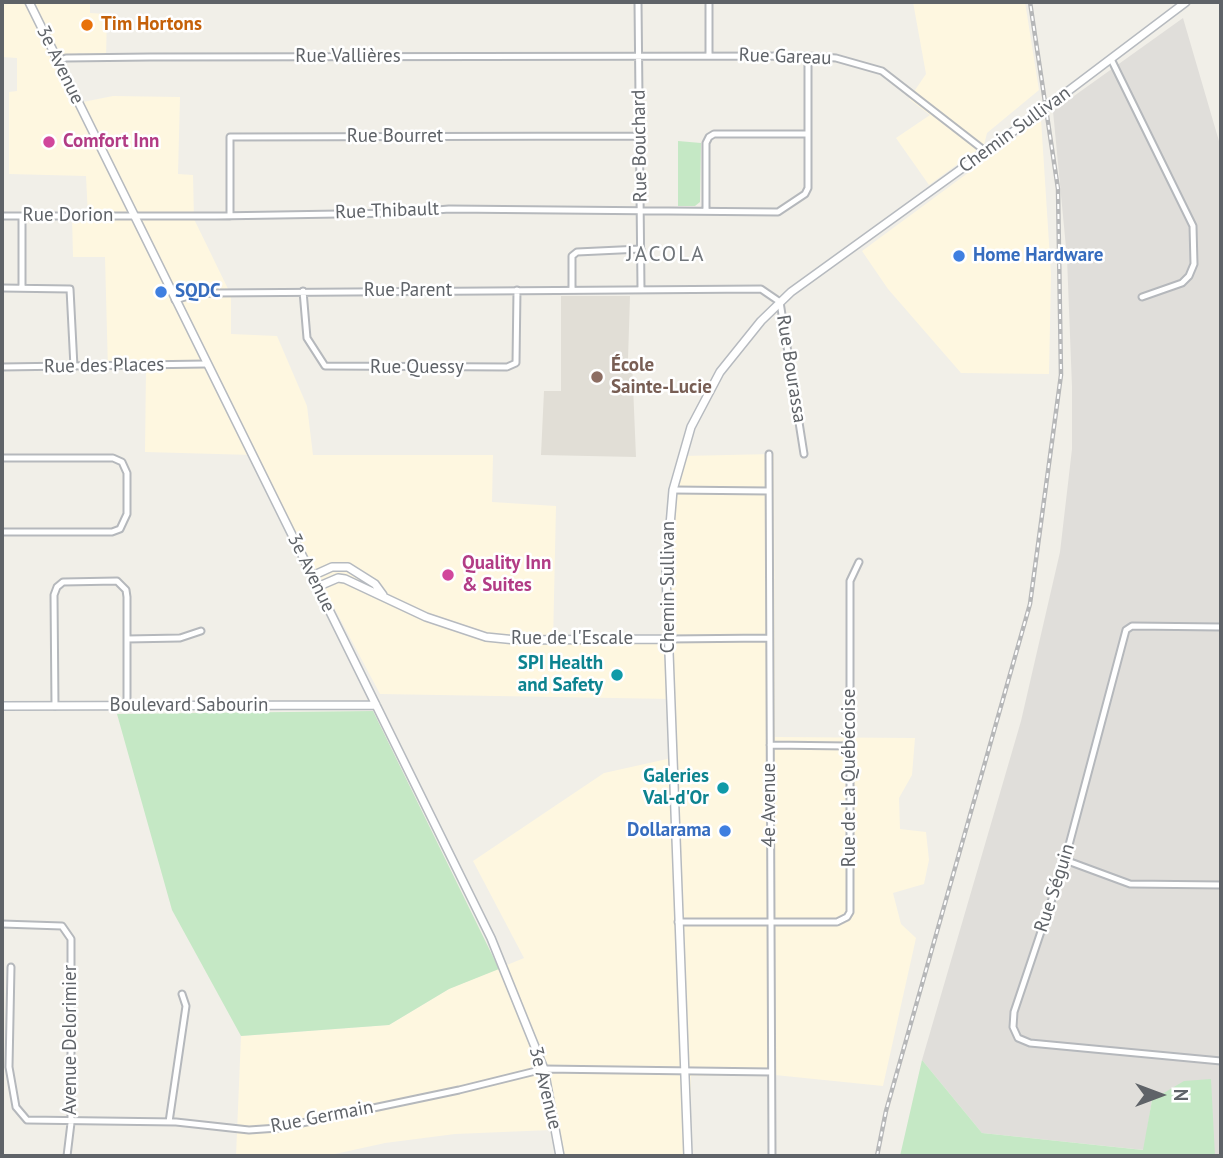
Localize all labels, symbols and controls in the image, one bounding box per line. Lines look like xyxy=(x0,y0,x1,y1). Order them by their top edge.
place label: Tim Hortons xyxy=(101,14,202,36)
marker: Tim Hortons xyxy=(79,17,95,33)
street label: 3e Avenue xyxy=(31,22,89,108)
street label: Rue Gareau xyxy=(738,44,832,70)
street label: Rue Vallières xyxy=(295,46,401,68)
street label: Chemin Sullivan xyxy=(955,82,1075,178)
street label: Rue Bouchard xyxy=(628,89,652,203)
street label: Rue Bourret xyxy=(347,126,443,148)
place label: Comfort Inn xyxy=(63,131,159,153)
marker: Comfort Inn xyxy=(41,134,57,150)
street label: Rue Thibault xyxy=(335,198,439,224)
street label: Rue Dorion xyxy=(23,205,113,227)
district label: JACOLA xyxy=(627,242,705,268)
place label: Home Hardware xyxy=(973,245,1103,267)
marker: Home Hardware xyxy=(951,248,967,264)
street label: Rue Parent xyxy=(364,280,452,302)
place label: SQDC xyxy=(175,281,221,303)
marker: SQDC xyxy=(153,284,169,300)
street label: Rue Bourassa xyxy=(771,313,811,425)
street label: Rue des Places xyxy=(44,354,164,378)
place label: École Sainte-Lucie xyxy=(611,355,712,399)
street label: Rue Quessy xyxy=(370,357,464,379)
marker: École Sainte-Lucie xyxy=(589,369,605,385)
street label: Chemin Sullivan xyxy=(658,521,680,653)
street label: 3e Avenue xyxy=(282,530,340,616)
place label: Quality Inn & Suites xyxy=(462,553,551,597)
marker: Quality Inn & Suites xyxy=(440,567,456,583)
street label: Rue de l'Escale xyxy=(511,628,633,650)
place label: SPI Health and Safety xyxy=(518,653,603,697)
marker: SPI Health and Safety xyxy=(609,667,625,683)
street label: Rue de La Québécoise xyxy=(839,689,861,867)
street label: Boulevard Sabourin xyxy=(110,695,268,717)
street label: 4e Avenue xyxy=(759,763,781,847)
place label: Galeries Val-d'Or xyxy=(643,766,709,810)
marker: Galeries Val-d'Or xyxy=(715,780,731,796)
place label: Dollarama xyxy=(627,820,711,842)
marker: Dollarama xyxy=(717,823,733,839)
street label: Rue Séguin xyxy=(1030,841,1080,935)
street label: Avenue Delorimier xyxy=(60,965,82,1115)
street label: 3e Avenue xyxy=(524,1044,566,1132)
north arrow xyxy=(1125,1060,1195,1130)
text: N xyxy=(1169,1089,1193,1101)
street label: Rue Germain xyxy=(269,1096,375,1138)

